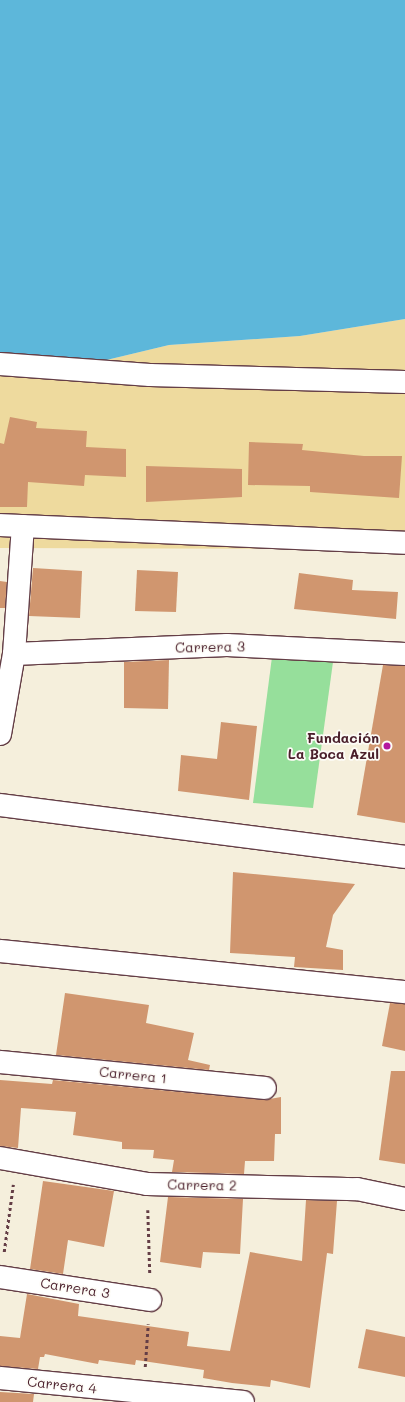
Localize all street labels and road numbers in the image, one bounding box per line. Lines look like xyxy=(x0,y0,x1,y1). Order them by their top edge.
street label: Carrera 3 xyxy=(175,638,245,656)
street label: Carrera 1 xyxy=(98,1063,168,1087)
street label: Carrera 2 xyxy=(167,1176,237,1194)
street label: Carrera 3 xyxy=(39,1274,111,1302)
street label: Carrera 4 xyxy=(26,1373,98,1397)

